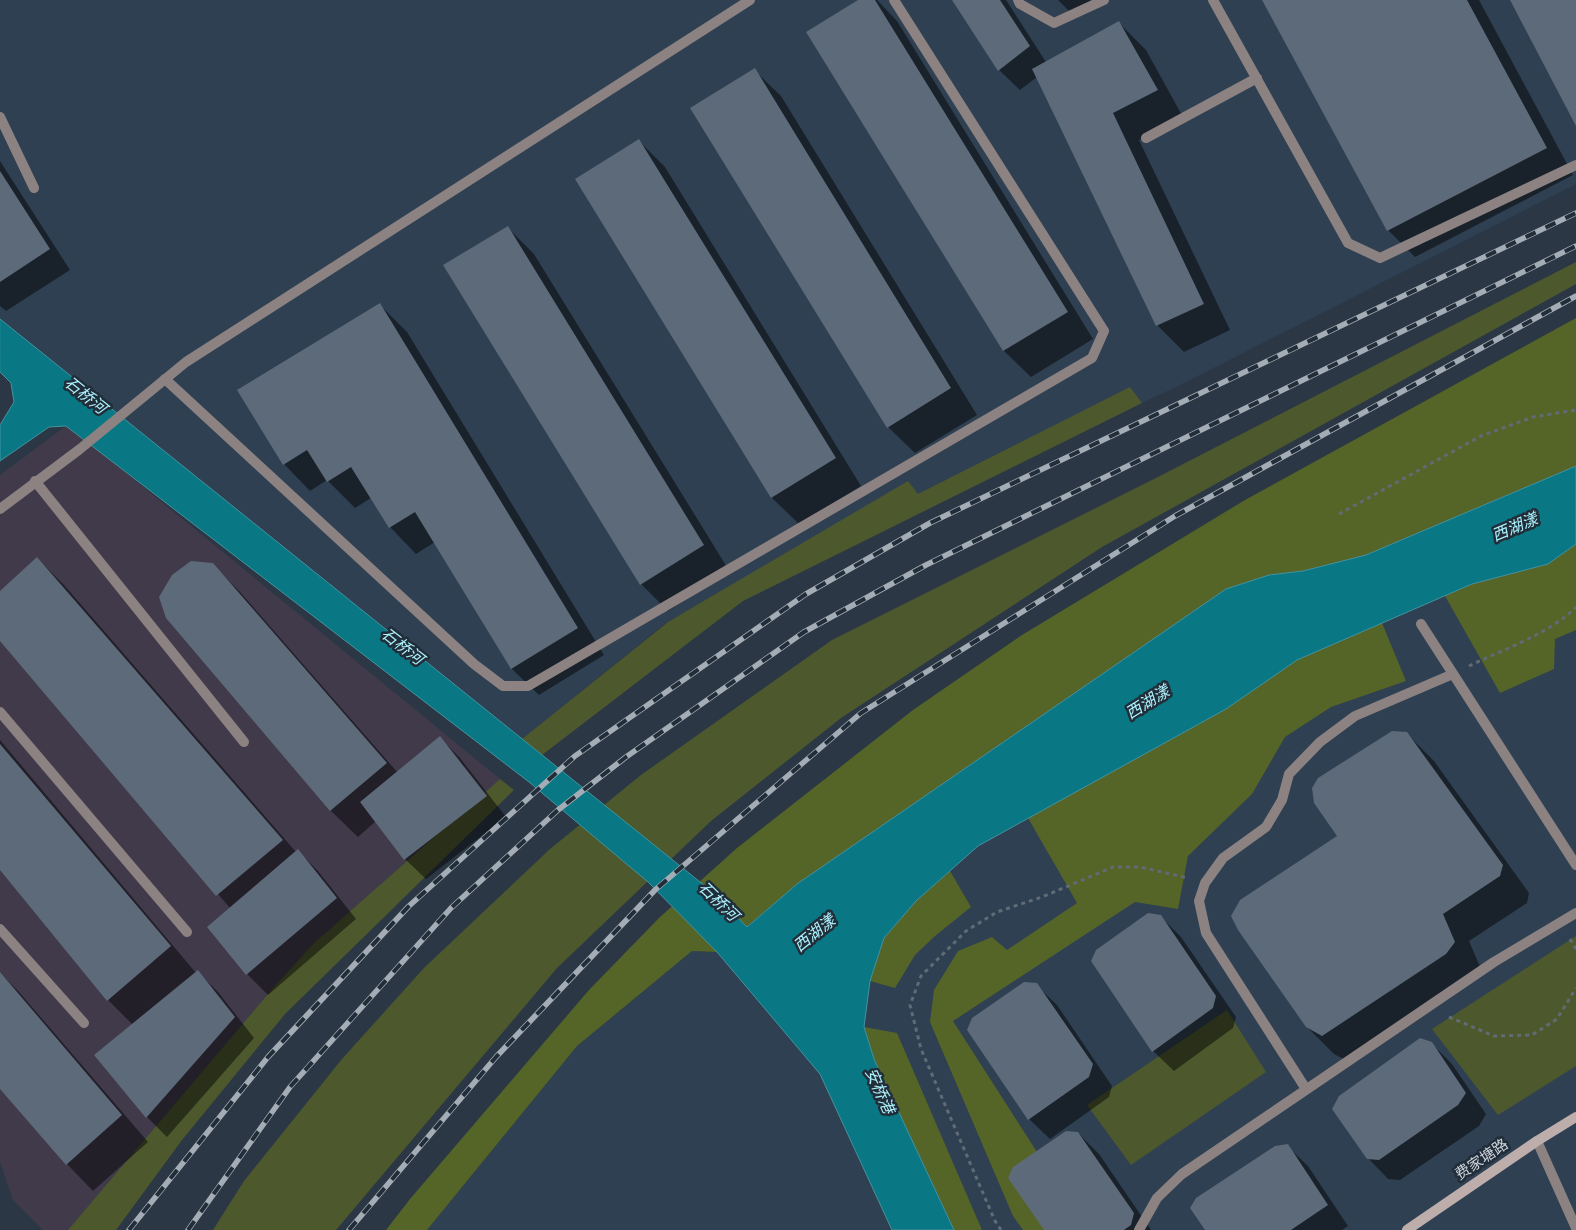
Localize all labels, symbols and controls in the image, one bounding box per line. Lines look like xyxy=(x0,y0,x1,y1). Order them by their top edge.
water label: 石桥河 xyxy=(60,373,110,419)
water label: 西湖漾 xyxy=(1489,510,1541,546)
water label: 石桥河 xyxy=(377,625,427,669)
water label: 西湖漾 xyxy=(1123,682,1173,724)
water label: 石桥河 xyxy=(694,878,742,926)
water label: 西湖漾 xyxy=(790,911,840,957)
water label: 安桥港 xyxy=(860,1065,898,1117)
street label: 费家塘路 xyxy=(1452,1136,1512,1184)

